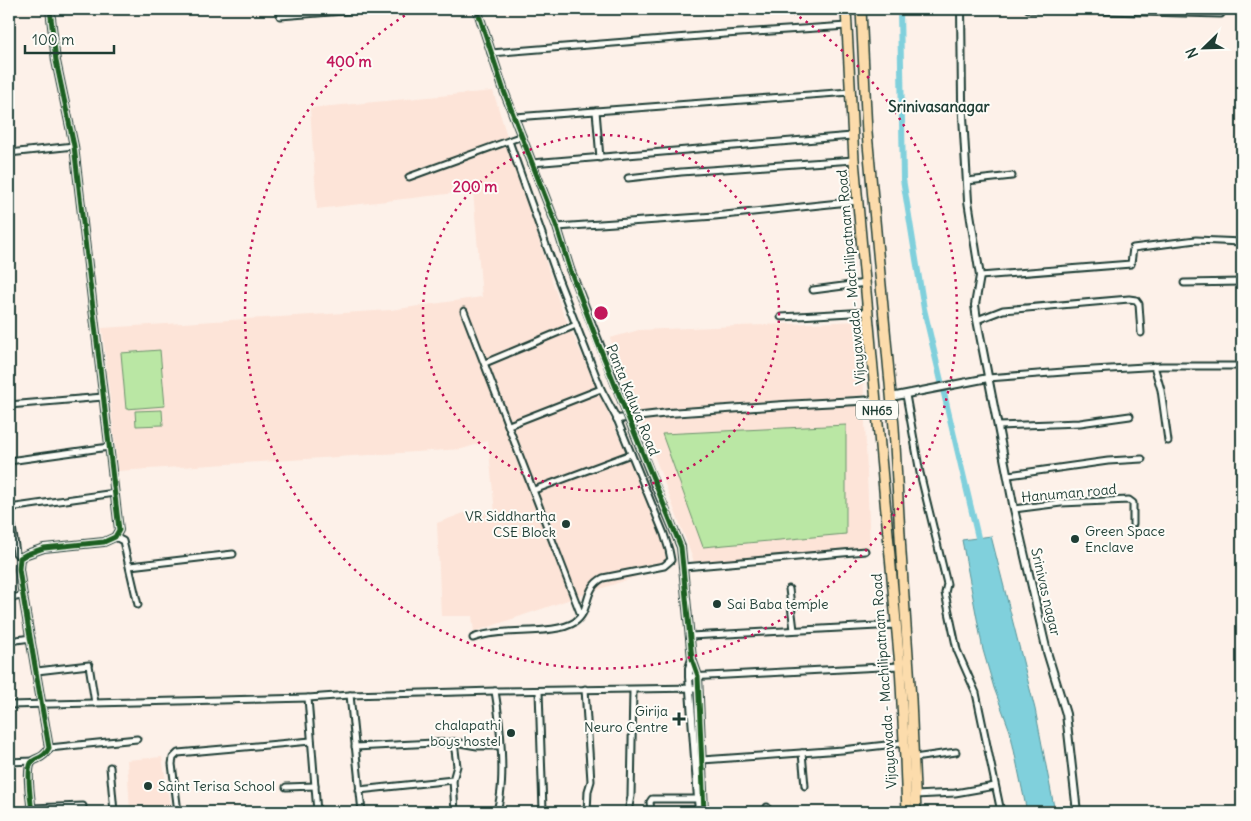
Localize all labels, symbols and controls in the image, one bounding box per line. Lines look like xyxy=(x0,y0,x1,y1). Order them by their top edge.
scale bar xyxy=(25,22,114,54)
north arrow xyxy=(1178,22,1228,72)
text: 100 m xyxy=(32,30,74,49)
text: N xyxy=(1182,45,1202,61)
text: 400 m xyxy=(326,52,372,71)
district label: Srinivasanagar xyxy=(888,97,991,117)
street label: Vijayawada - Machilipatnam Road xyxy=(833,169,869,385)
text: 200 m xyxy=(453,177,497,196)
centre of rings xyxy=(592,304,610,322)
street label: Panta Kaluva Road xyxy=(602,342,664,458)
road number: NH65 xyxy=(856,400,898,420)
street label: Hanuman road xyxy=(1021,480,1117,506)
place label: VR Siddhartha CSE Block xyxy=(465,507,556,541)
marker: VR Siddhartha CSE Block xyxy=(560,518,572,530)
place label: Green Space Enclave xyxy=(1085,522,1165,556)
marker: Green Space Enclave xyxy=(1069,533,1081,545)
street label: Srinivas nagar xyxy=(1027,546,1065,638)
street label: Vijayawada - Machilipatnam Road xyxy=(867,573,901,789)
place label: Sai Baba temple xyxy=(727,595,829,613)
marker: Sai Baba temple xyxy=(711,598,723,610)
place label: Girija Neuro Centre xyxy=(584,702,668,736)
marker: Girija Neuro Centre xyxy=(672,712,686,726)
place label: chalapathi boys hostel xyxy=(430,716,501,750)
marker: chalapathi boys hostel xyxy=(505,727,517,739)
place label: Saint Terisa School xyxy=(158,777,275,795)
marker: Saint Terisa School xyxy=(142,780,154,792)

